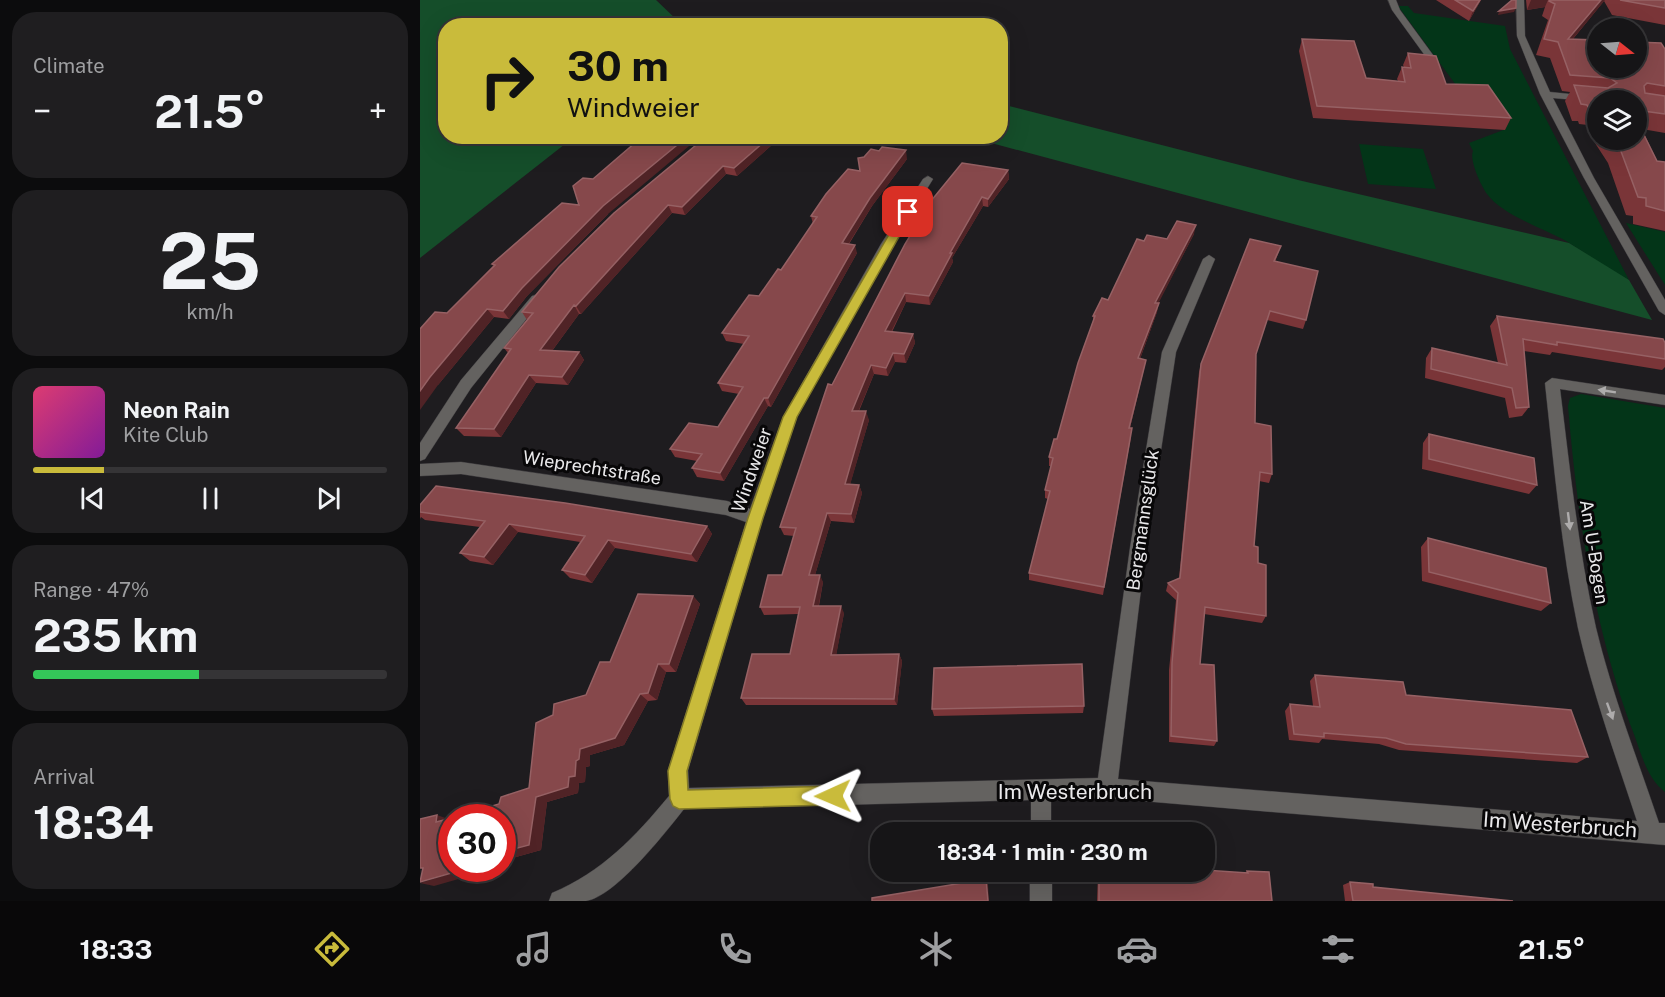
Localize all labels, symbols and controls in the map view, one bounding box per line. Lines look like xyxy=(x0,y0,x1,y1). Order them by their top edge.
north arrow xyxy=(1587,18,1647,78)
map controls xyxy=(1587,18,1647,150)
text: 30 m xyxy=(567,41,669,90)
icon: right xyxy=(468,42,546,120)
text: Climate xyxy=(33,54,105,78)
text: 21.5° xyxy=(154,85,266,138)
button: layers xyxy=(1587,90,1647,150)
text: Windweier xyxy=(567,91,700,123)
text: − xyxy=(33,92,51,130)
text: + xyxy=(369,92,387,130)
pin xyxy=(882,186,933,237)
icon: arrive xyxy=(891,195,924,228)
text: 25 xyxy=(159,215,261,307)
text: km/h xyxy=(186,300,234,324)
one-way arrow xyxy=(1598,386,1617,395)
text: Neon Rain xyxy=(123,397,230,423)
text: Kite Club xyxy=(123,423,208,447)
street label: Windweier xyxy=(727,425,776,515)
street label: Wieprechtstraße xyxy=(521,446,663,489)
street label: Bergmannsglück xyxy=(1122,448,1163,592)
icon: previous xyxy=(76,482,109,515)
icon: pause xyxy=(194,482,227,515)
icon: next xyxy=(312,482,345,515)
street label: Am U-Bogen xyxy=(1576,498,1613,606)
one-way arrow xyxy=(1564,512,1574,531)
text: Range · 47% xyxy=(33,578,149,602)
text: 235 km xyxy=(33,609,198,662)
one-way arrow xyxy=(1606,702,1616,720)
position arrow xyxy=(801,764,865,828)
text: Arrival xyxy=(33,765,95,789)
street label: Im Westerbruch xyxy=(998,779,1152,804)
text: 18:34 xyxy=(33,796,154,849)
speed limit sign: 30 xyxy=(438,804,516,882)
street label: Im Westerbruch xyxy=(1482,807,1638,842)
text: 18:34 · 1 min · 230 m xyxy=(937,839,1148,865)
icon: directions xyxy=(311,928,353,970)
icon: music xyxy=(513,928,555,970)
icon: phone xyxy=(714,928,756,970)
icon: climate xyxy=(915,928,957,970)
icon: car xyxy=(1116,928,1158,970)
icon: filters xyxy=(1317,928,1359,970)
text: 18:33 xyxy=(80,933,152,965)
text: 21.5° xyxy=(1518,933,1585,965)

